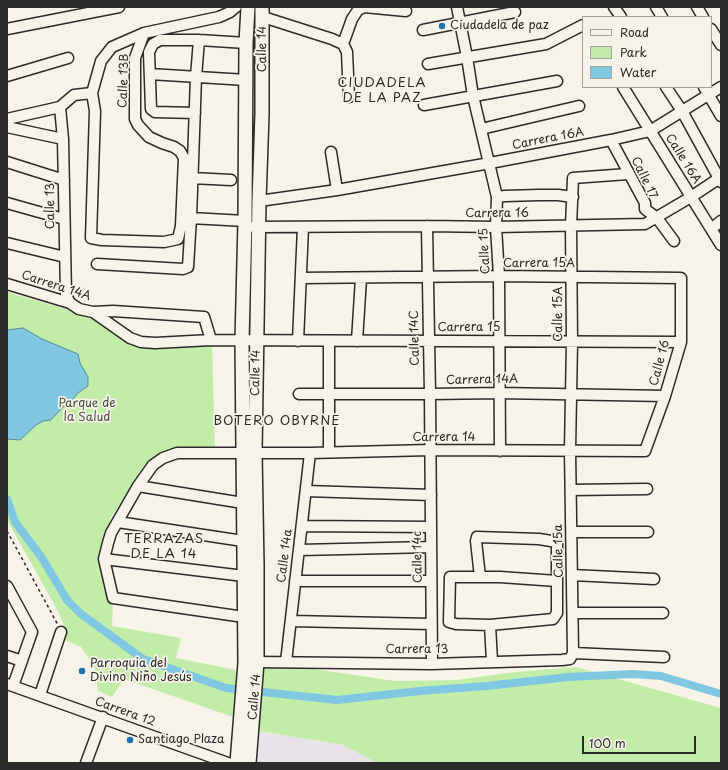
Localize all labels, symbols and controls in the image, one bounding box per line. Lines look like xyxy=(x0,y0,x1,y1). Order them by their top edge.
legend xyxy=(582,16,712,88)
place label: Ciudadela de paz xyxy=(450,19,549,33)
marker: Ciudadela de paz xyxy=(437,21,447,31)
text: Road xyxy=(620,23,649,41)
street label: Calle 14 xyxy=(256,26,270,72)
text: Park xyxy=(620,43,647,61)
street label: Calle 13B xyxy=(116,54,132,108)
text: Water xyxy=(620,63,656,81)
district label: CIUDADELA DE LA PAZ xyxy=(338,75,426,106)
street label: Carrera 16A xyxy=(511,125,585,153)
street label: Calle 16A xyxy=(662,131,704,187)
street label: Calle 17 xyxy=(628,155,660,201)
street label: Calle 13 xyxy=(44,183,58,229)
street label: Carrera 16 xyxy=(465,207,529,221)
street label: Calle 15 xyxy=(477,228,493,274)
street label: Carrera 15A xyxy=(503,257,575,271)
street label: Carrera 14A xyxy=(19,268,93,304)
street label: Calle 15A xyxy=(552,286,566,342)
street label: Calle 14C xyxy=(407,310,423,366)
street label: Carrera 15 xyxy=(438,321,500,335)
street label: Calle 16 xyxy=(647,338,673,388)
street label: Calle 14 xyxy=(248,350,264,396)
street label: Carrera 14A xyxy=(446,372,518,388)
park label: Parque de la Salud xyxy=(58,397,116,425)
district label: BOTERO OBYRNE xyxy=(213,413,341,429)
street label: Carrera 14 xyxy=(412,431,476,445)
street label: Calle 15a xyxy=(551,524,567,578)
street label: Calle 14a xyxy=(275,528,295,584)
district label: TERRAZAS DE LA 14 xyxy=(125,531,203,562)
street label: Calle 14c xyxy=(410,531,426,583)
street label: Carrera 13 xyxy=(385,643,449,657)
place label: Parroquia del Divino Niño Jesús xyxy=(90,657,192,685)
marker: Parroquia del Divino Niño Jesús xyxy=(77,666,87,676)
street label: Calle 14 xyxy=(246,673,264,721)
street label: Carrera 12 xyxy=(93,694,157,730)
scale bar xyxy=(584,728,698,754)
place label: Santiago Plaza xyxy=(138,733,224,747)
text: 100 m xyxy=(589,734,626,752)
marker: Santiago Plaza xyxy=(125,735,135,745)

